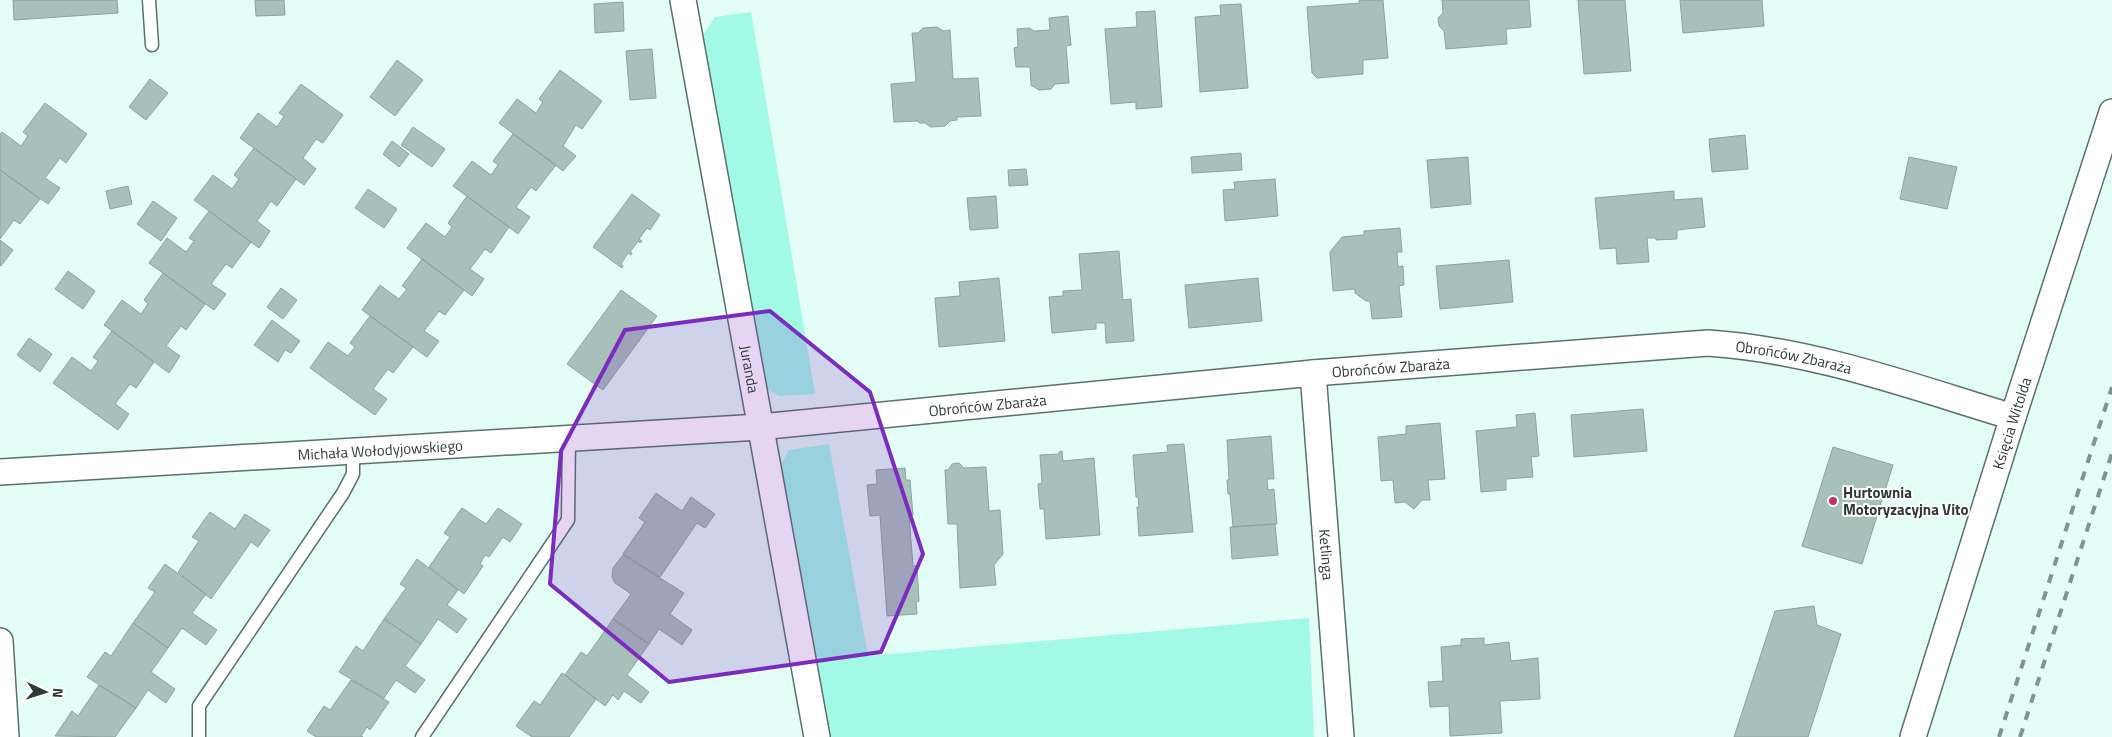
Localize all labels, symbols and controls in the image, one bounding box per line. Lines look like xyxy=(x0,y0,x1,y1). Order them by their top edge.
street label: Obrońców Zbaraża xyxy=(1734,334,1855,380)
street label: Juranda xyxy=(734,343,766,395)
street label: Obrońców Zbaraża xyxy=(1331,351,1451,383)
street label: Księcia Witolda xyxy=(1986,373,2037,472)
street label: Obrońców Zbaraża xyxy=(928,388,1048,422)
street label: Michała Wołodyjowskiego xyxy=(297,433,464,466)
place label: Hurtownia Motoryzacyjna Vito xyxy=(1843,481,1968,521)
marker: Hurtownia Motoryzacyjna Vito xyxy=(1827,495,1839,507)
street label: Ketlinga xyxy=(1314,528,1340,581)
north arrow xyxy=(20,667,70,717)
text: N xyxy=(48,687,69,699)

